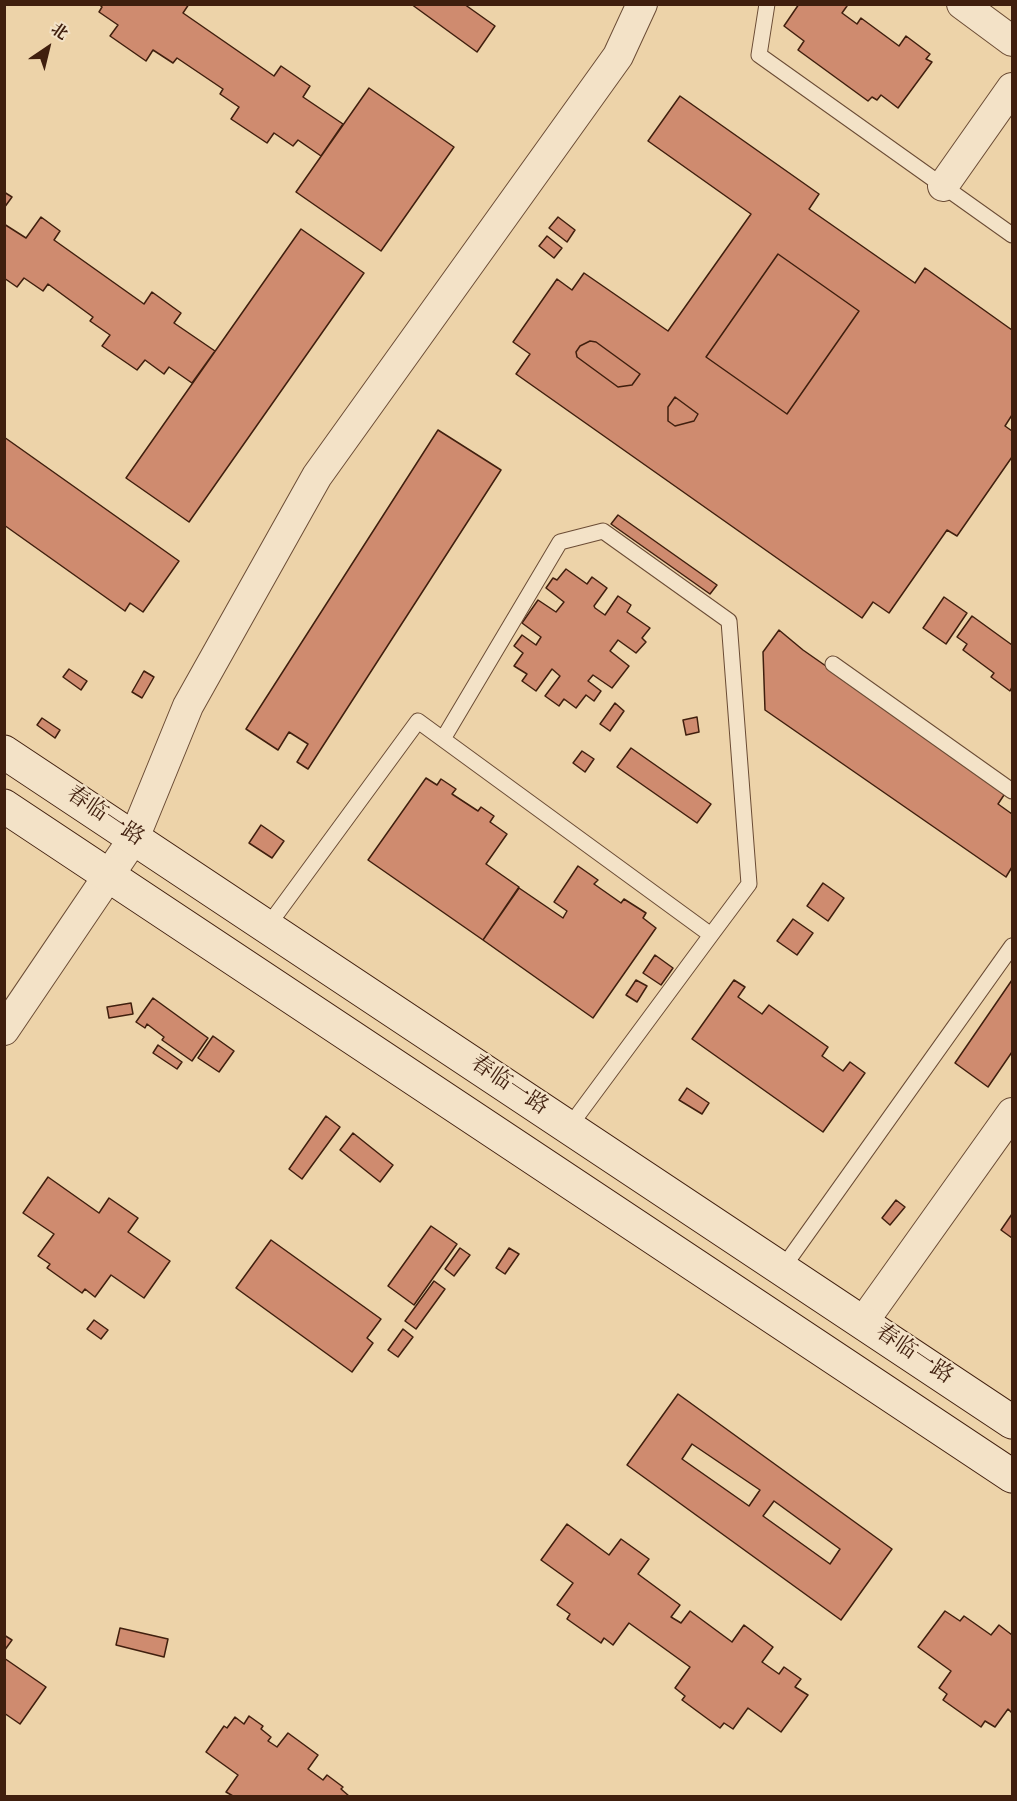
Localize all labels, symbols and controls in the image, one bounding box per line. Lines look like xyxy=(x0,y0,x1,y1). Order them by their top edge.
north arrow xyxy=(18,18,78,78)
text: 北 xyxy=(45,19,72,47)
street label: 春临一路 xyxy=(60,782,148,854)
street label: 春临一路 xyxy=(464,1051,552,1123)
street label: 春临一路 xyxy=(869,1320,957,1392)

